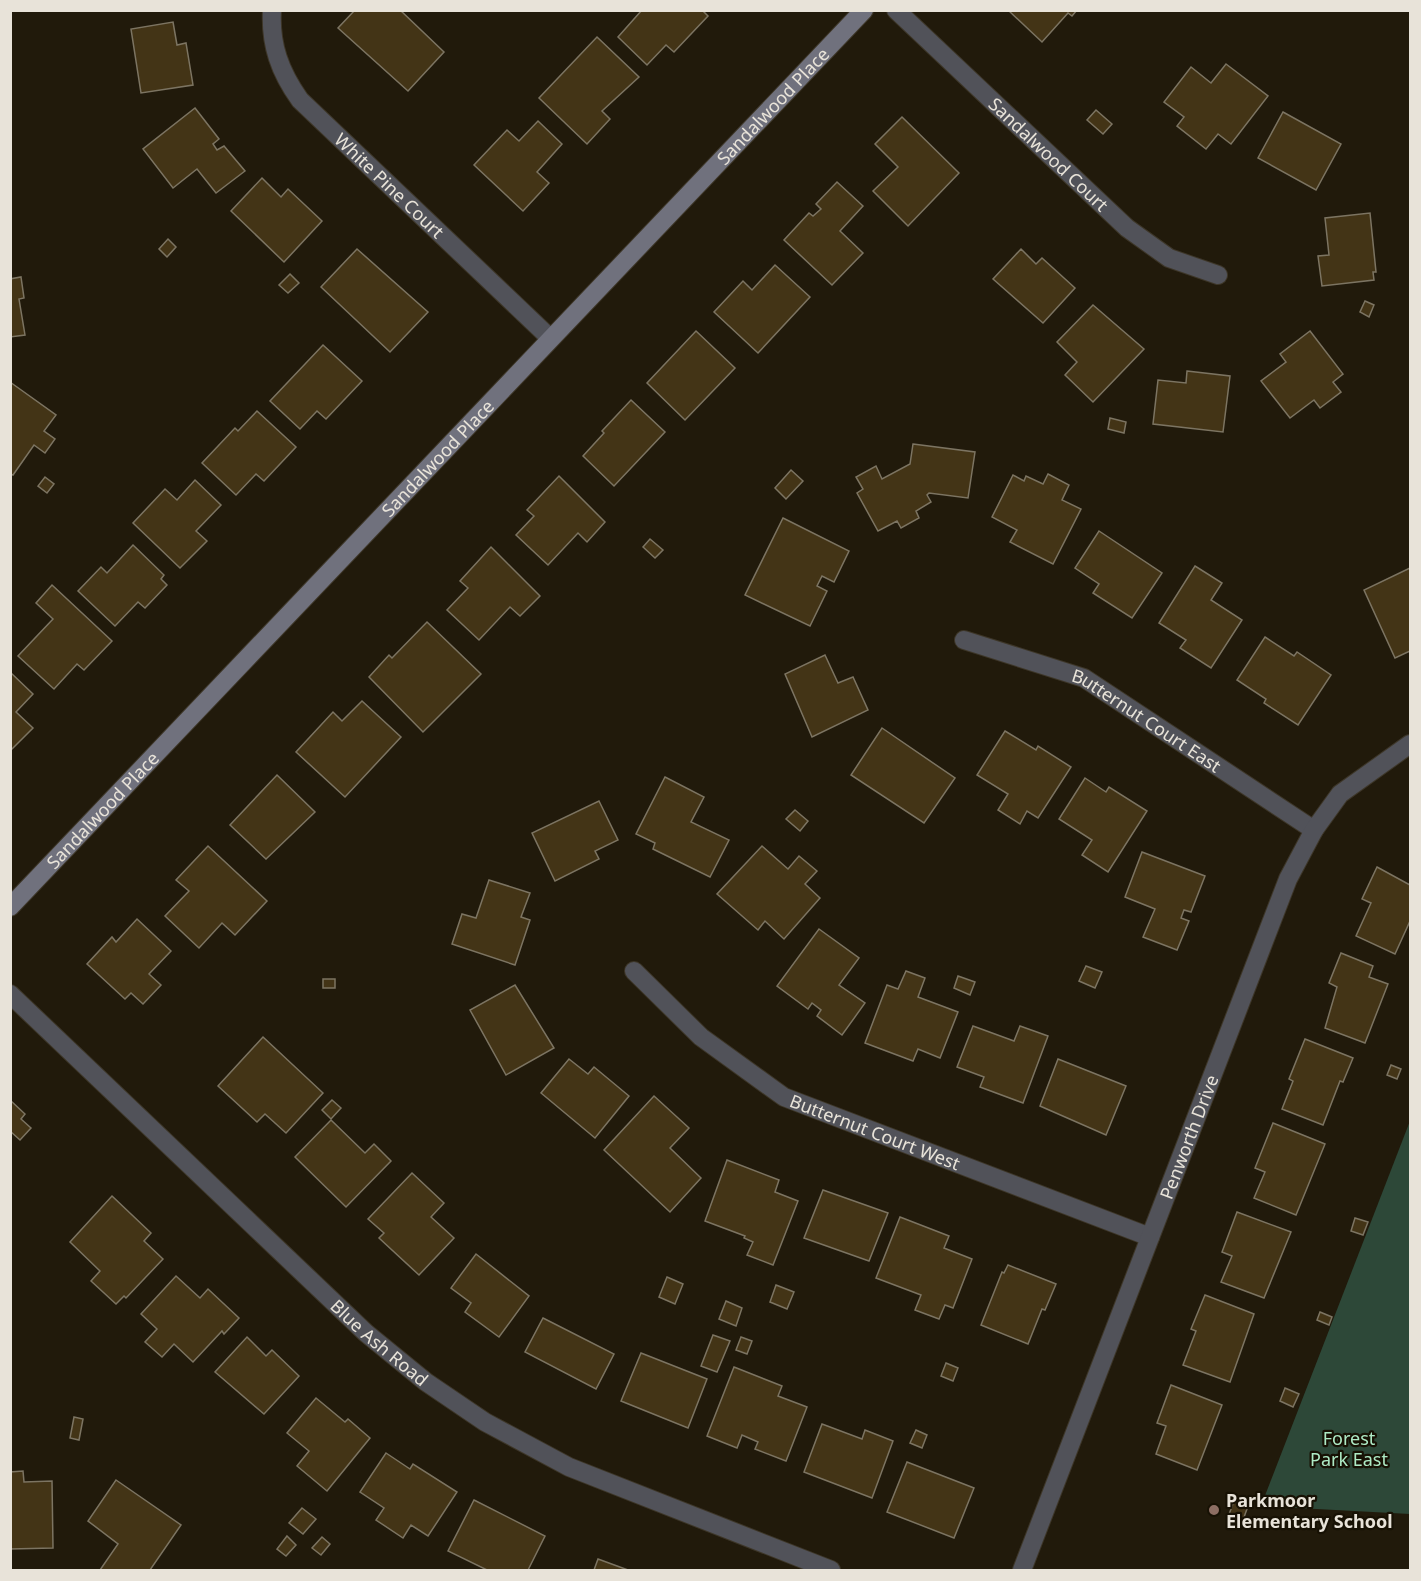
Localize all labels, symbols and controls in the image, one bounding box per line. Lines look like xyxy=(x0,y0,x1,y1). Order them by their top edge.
street label: Sandalwood Place xyxy=(711,42,834,170)
street label: Sandalwood Court xyxy=(984,92,1114,217)
street label: White Pine Court xyxy=(330,127,450,244)
street label: Sandalwood Place xyxy=(376,394,499,522)
street label: Butternut Court East xyxy=(1069,663,1226,778)
street label: Sandalwood Place xyxy=(41,746,164,874)
street label: Penworth Drive xyxy=(1154,1071,1224,1203)
street label: Butternut Court West xyxy=(786,1088,964,1175)
street label: Blue Ash Road xyxy=(326,1294,433,1391)
park label: Forest Park East xyxy=(1310,1426,1388,1471)
place label: Parkmoor Elementary School xyxy=(1226,1488,1393,1533)
marker: Parkmoor Elementary School xyxy=(1207,1503,1221,1517)

